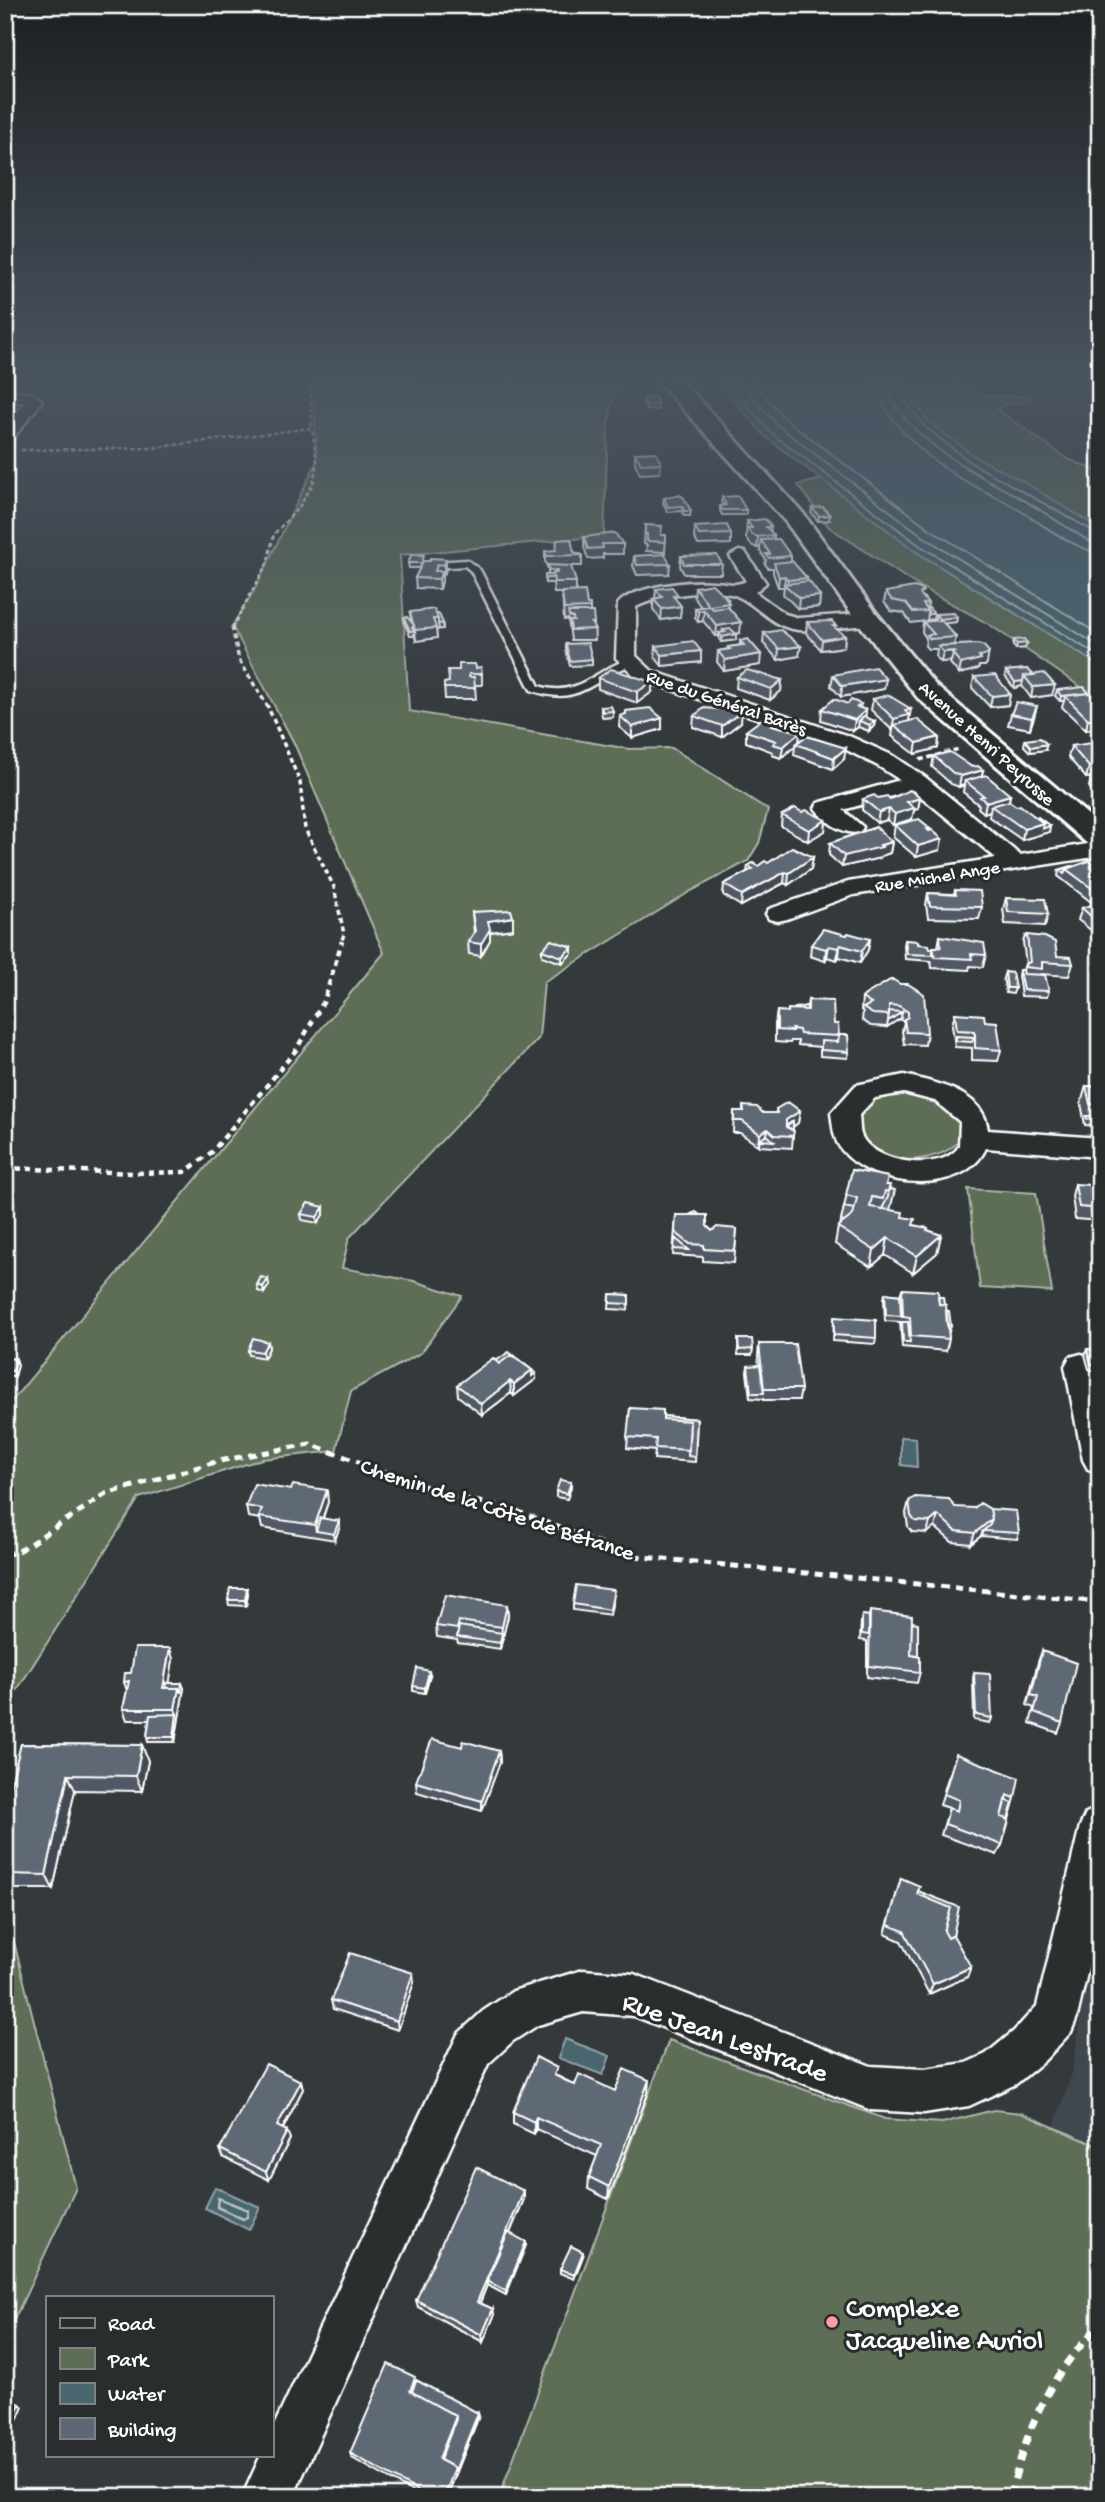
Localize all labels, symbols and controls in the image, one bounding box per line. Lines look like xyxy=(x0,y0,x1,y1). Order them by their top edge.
street label: Rue du Général Barès xyxy=(643,666,810,743)
street label: Avenue Henri Peyrusse xyxy=(913,677,1059,812)
street label: Rue Michel Ange xyxy=(873,857,1002,900)
street label: Chemin de la Côte de Bétance xyxy=(356,1454,639,1569)
street label: Rue Jean Lestrade xyxy=(617,1987,832,2092)
place label: Complexe Jacqueline Auriol xyxy=(846,2294,1043,2359)
legend xyxy=(46,2296,273,2456)
text: Road xyxy=(108,2314,156,2339)
marker: Complexe Jacqueline Auriol xyxy=(824,2314,840,2330)
text: Park xyxy=(107,2350,151,2375)
text: Water xyxy=(108,2384,166,2409)
text: Building xyxy=(107,2420,177,2445)

